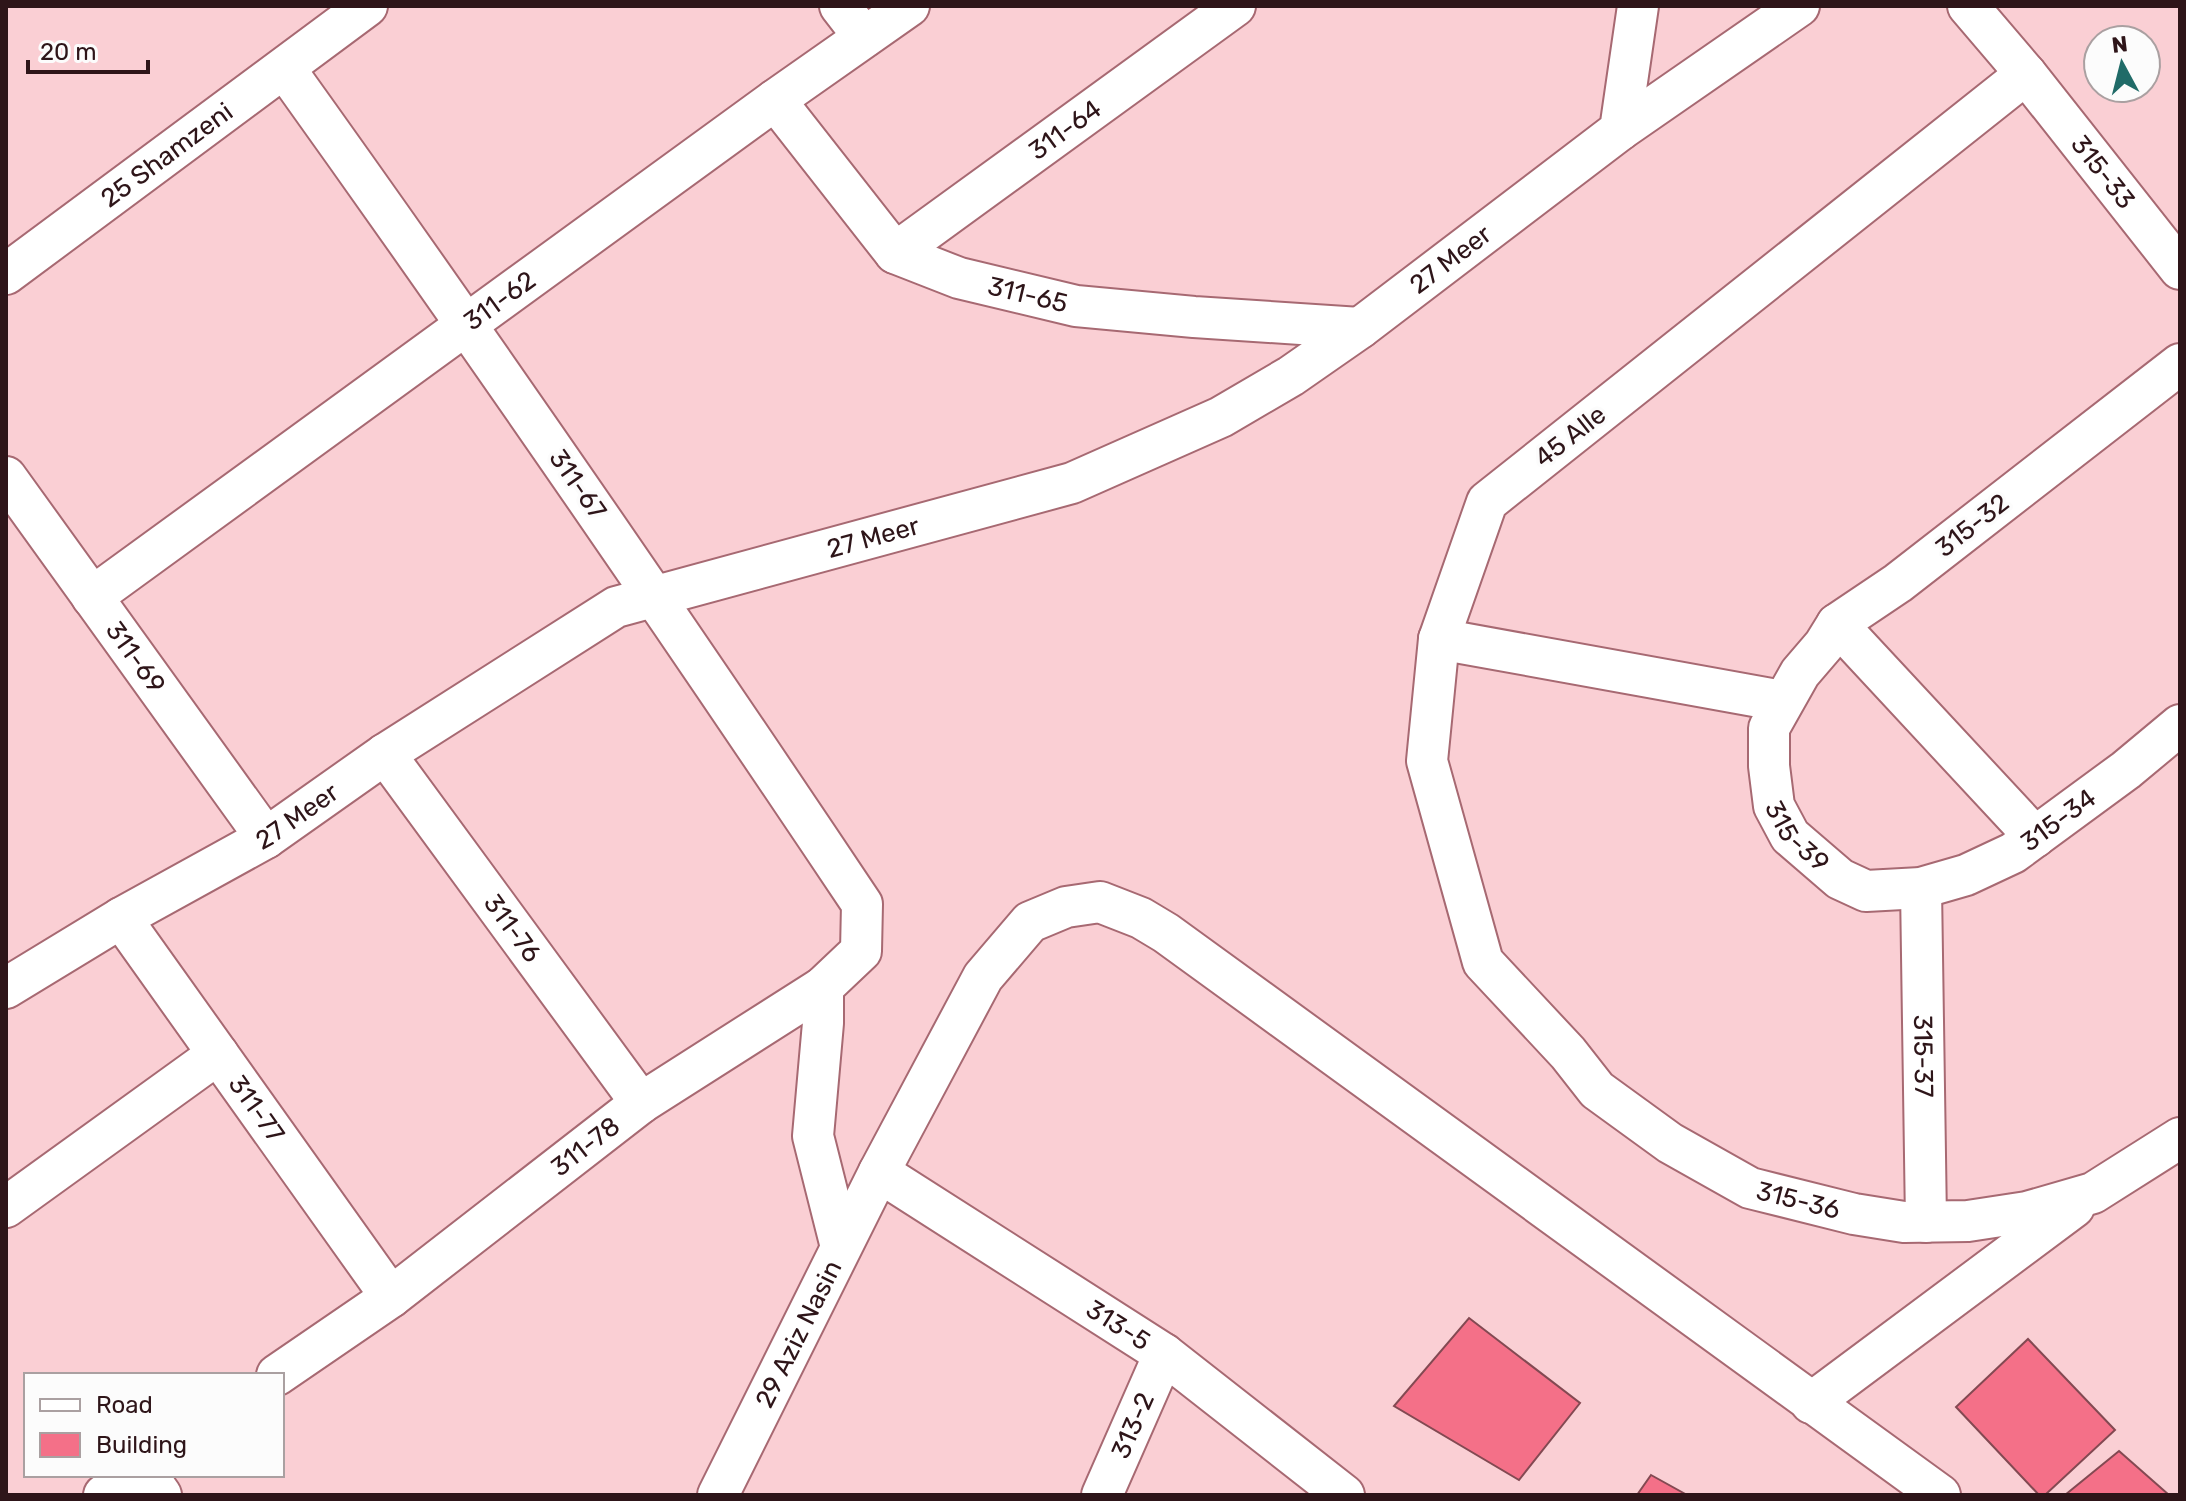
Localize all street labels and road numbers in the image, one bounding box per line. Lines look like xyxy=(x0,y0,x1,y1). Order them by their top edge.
street label: 311-64 xyxy=(1023,93,1107,167)
street label: 25 Shamzeni xyxy=(95,96,239,214)
street label: 315-33 xyxy=(2064,129,2141,215)
street label: 27 Meer xyxy=(1404,219,1498,301)
street label: 311-62 xyxy=(458,265,542,337)
street label: 311-65 xyxy=(985,270,1071,319)
street label: 45 Alle xyxy=(1528,399,1612,474)
street label: 311-67 xyxy=(542,443,613,525)
street label: 315-32 xyxy=(1929,487,2015,564)
street label: 27 Meer xyxy=(823,510,923,565)
street label: 311-69 xyxy=(99,615,172,699)
street label: 27 Meer xyxy=(250,777,345,857)
street label: 315-34 xyxy=(2015,782,2102,858)
street label: 315-39 xyxy=(1758,795,1835,879)
street label: 311-76 xyxy=(477,888,548,969)
street label: 315-37 xyxy=(1907,1014,1939,1098)
street label: 311-77 xyxy=(222,1069,291,1148)
street label: 311-78 xyxy=(545,1110,626,1183)
street label: 315-36 xyxy=(1753,1175,1843,1226)
street label: 29 Aziz Nasin xyxy=(749,1255,848,1413)
street label: 313-5 xyxy=(1080,1293,1156,1357)
street label: 313-2 xyxy=(1105,1388,1161,1463)

